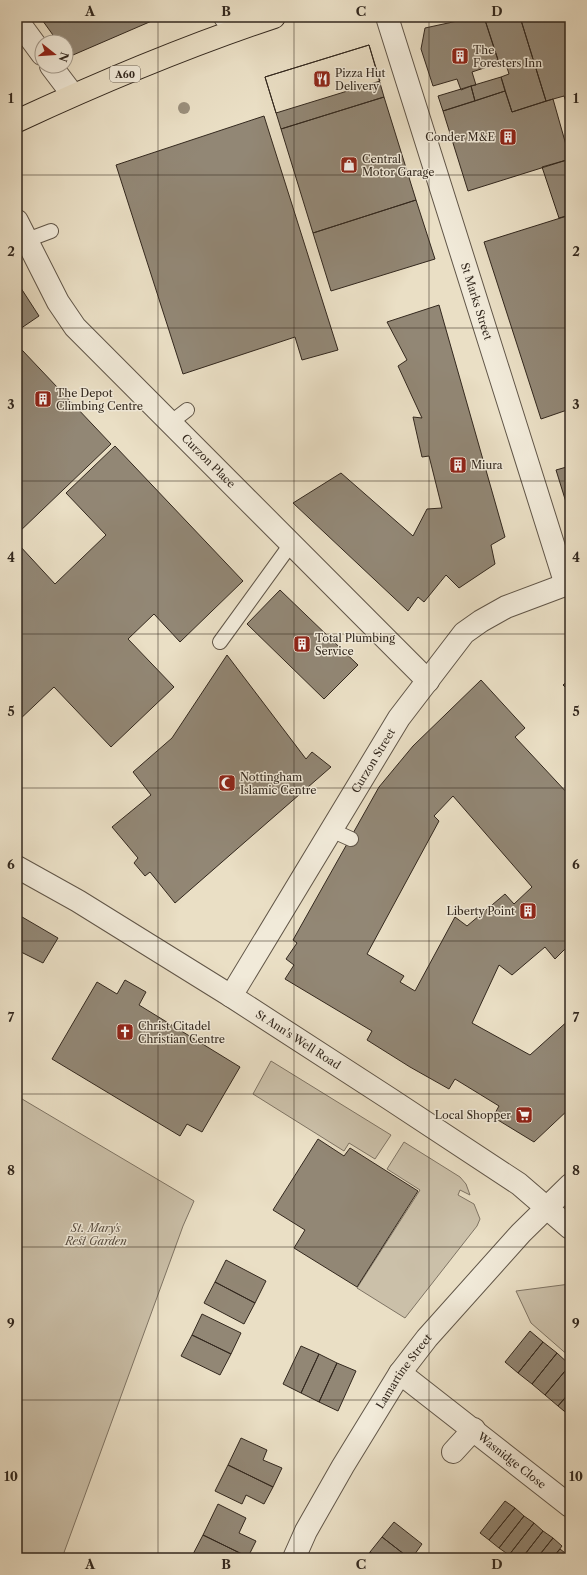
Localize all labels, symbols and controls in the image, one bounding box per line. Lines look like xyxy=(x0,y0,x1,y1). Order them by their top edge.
text: A xyxy=(84,3,96,19)
text: B xyxy=(221,3,231,19)
text: C xyxy=(356,3,366,19)
text: D xyxy=(491,3,503,19)
north arrow xyxy=(34,34,74,74)
place label: The Foresters Inn xyxy=(473,43,542,70)
building icon: The Foresters Inn xyxy=(450,46,470,66)
text: N xyxy=(55,50,72,64)
road number: A60 xyxy=(110,66,140,82)
place label: Pizza Hut Delivery xyxy=(335,66,386,93)
restaurant icon: Pizza Hut Delivery xyxy=(312,69,332,89)
text: 1 xyxy=(8,90,14,106)
text: 1 xyxy=(573,90,579,106)
building icon: Conder M&E xyxy=(498,127,518,147)
place label: Conder M&E xyxy=(425,130,495,144)
place label: Central Motor Garage xyxy=(362,152,435,179)
shop icon: Central Motor Garage xyxy=(339,155,359,175)
text: 2 xyxy=(7,243,15,259)
text: 2 xyxy=(572,243,580,259)
street label: St Marks Street xyxy=(458,261,495,342)
place label: The Depot Climbing Centre xyxy=(56,386,143,413)
building icon: The Depot Climbing Centre xyxy=(33,389,53,409)
text: 3 xyxy=(7,396,15,412)
text: 3 xyxy=(572,396,580,412)
street label: Curzon Place xyxy=(179,431,238,491)
building icon: Miura xyxy=(448,455,468,475)
place label: Miura xyxy=(471,458,503,472)
text: 4 xyxy=(7,549,15,565)
text: 4 xyxy=(572,549,580,565)
place label: Total Plumbing Service xyxy=(315,631,395,658)
building icon: Total Plumbing Service xyxy=(292,634,312,654)
text: 5 xyxy=(7,703,15,719)
text: 5 xyxy=(572,703,580,719)
street label: Curzon Street xyxy=(348,726,398,796)
place label: Nottingham Islamic Centre xyxy=(240,770,316,797)
mosque icon: Nottingham Islamic Centre xyxy=(217,773,237,793)
text: 6 xyxy=(7,856,15,872)
text: 6 xyxy=(572,856,580,872)
building icon: Liberty Point xyxy=(518,901,538,921)
place label: Liberty Point xyxy=(447,904,515,918)
street label: St Ann's Well Road xyxy=(253,1007,344,1072)
text: 7 xyxy=(8,1009,15,1025)
text: 7 xyxy=(573,1009,580,1025)
place label: Christ Citadel Christian Centre xyxy=(138,1019,225,1046)
church icon: Christ Citadel Christian Centre xyxy=(115,1022,135,1042)
supermarket icon: Local Shopper xyxy=(514,1105,534,1125)
place label: Local Shopper xyxy=(435,1108,511,1122)
text: 8 xyxy=(7,1162,15,1178)
text: 8 xyxy=(572,1162,580,1178)
park label: St. Mary's Rest Garden xyxy=(64,1221,127,1248)
text: 9 xyxy=(7,1315,15,1331)
text: 9 xyxy=(572,1315,580,1331)
street label: Lamartine Street xyxy=(373,1331,435,1411)
street label: Wasnidge Close xyxy=(474,1429,549,1492)
text: 10 xyxy=(4,1468,18,1484)
text: 10 xyxy=(569,1468,583,1484)
text: A xyxy=(84,1556,96,1572)
text: B xyxy=(221,1556,231,1572)
text: C xyxy=(356,1556,366,1572)
text: D xyxy=(491,1556,503,1572)

